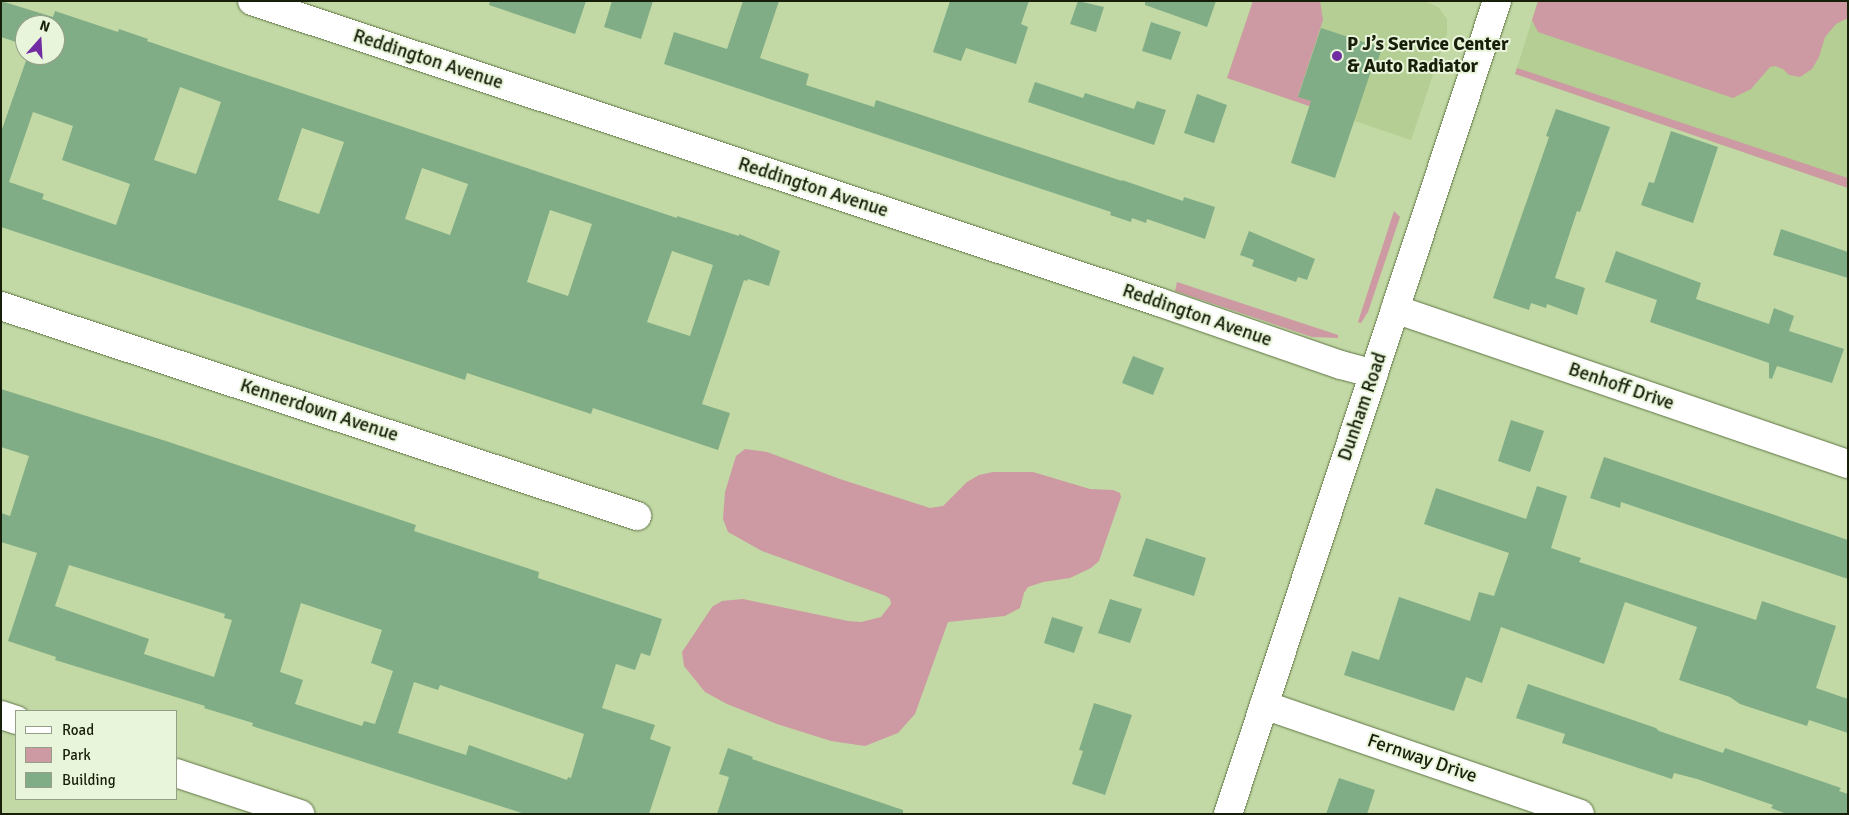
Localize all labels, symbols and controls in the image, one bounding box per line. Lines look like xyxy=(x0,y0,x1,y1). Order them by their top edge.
north arrow xyxy=(15,15,65,65)
text: N xyxy=(37,17,52,36)
street label: Reddington Avenue xyxy=(350,25,506,95)
place label: P J’s Service Center & Auto Radiator xyxy=(1347,34,1508,78)
marker: P J’s Service Center & Auto Radiator xyxy=(1331,50,1343,62)
street label: Reddington Avenue xyxy=(735,153,891,223)
street label: Reddington Avenue xyxy=(1119,280,1275,352)
street label: Dunham Road xyxy=(1334,350,1392,464)
street label: Benhoff Drive xyxy=(1565,358,1677,416)
street label: Kennerdown Avenue xyxy=(237,375,401,447)
legend xyxy=(15,710,178,800)
text: Road xyxy=(62,721,94,739)
street label: Fernway Drive xyxy=(1364,730,1480,788)
text: Park xyxy=(62,746,91,764)
text: Building xyxy=(62,771,116,789)

